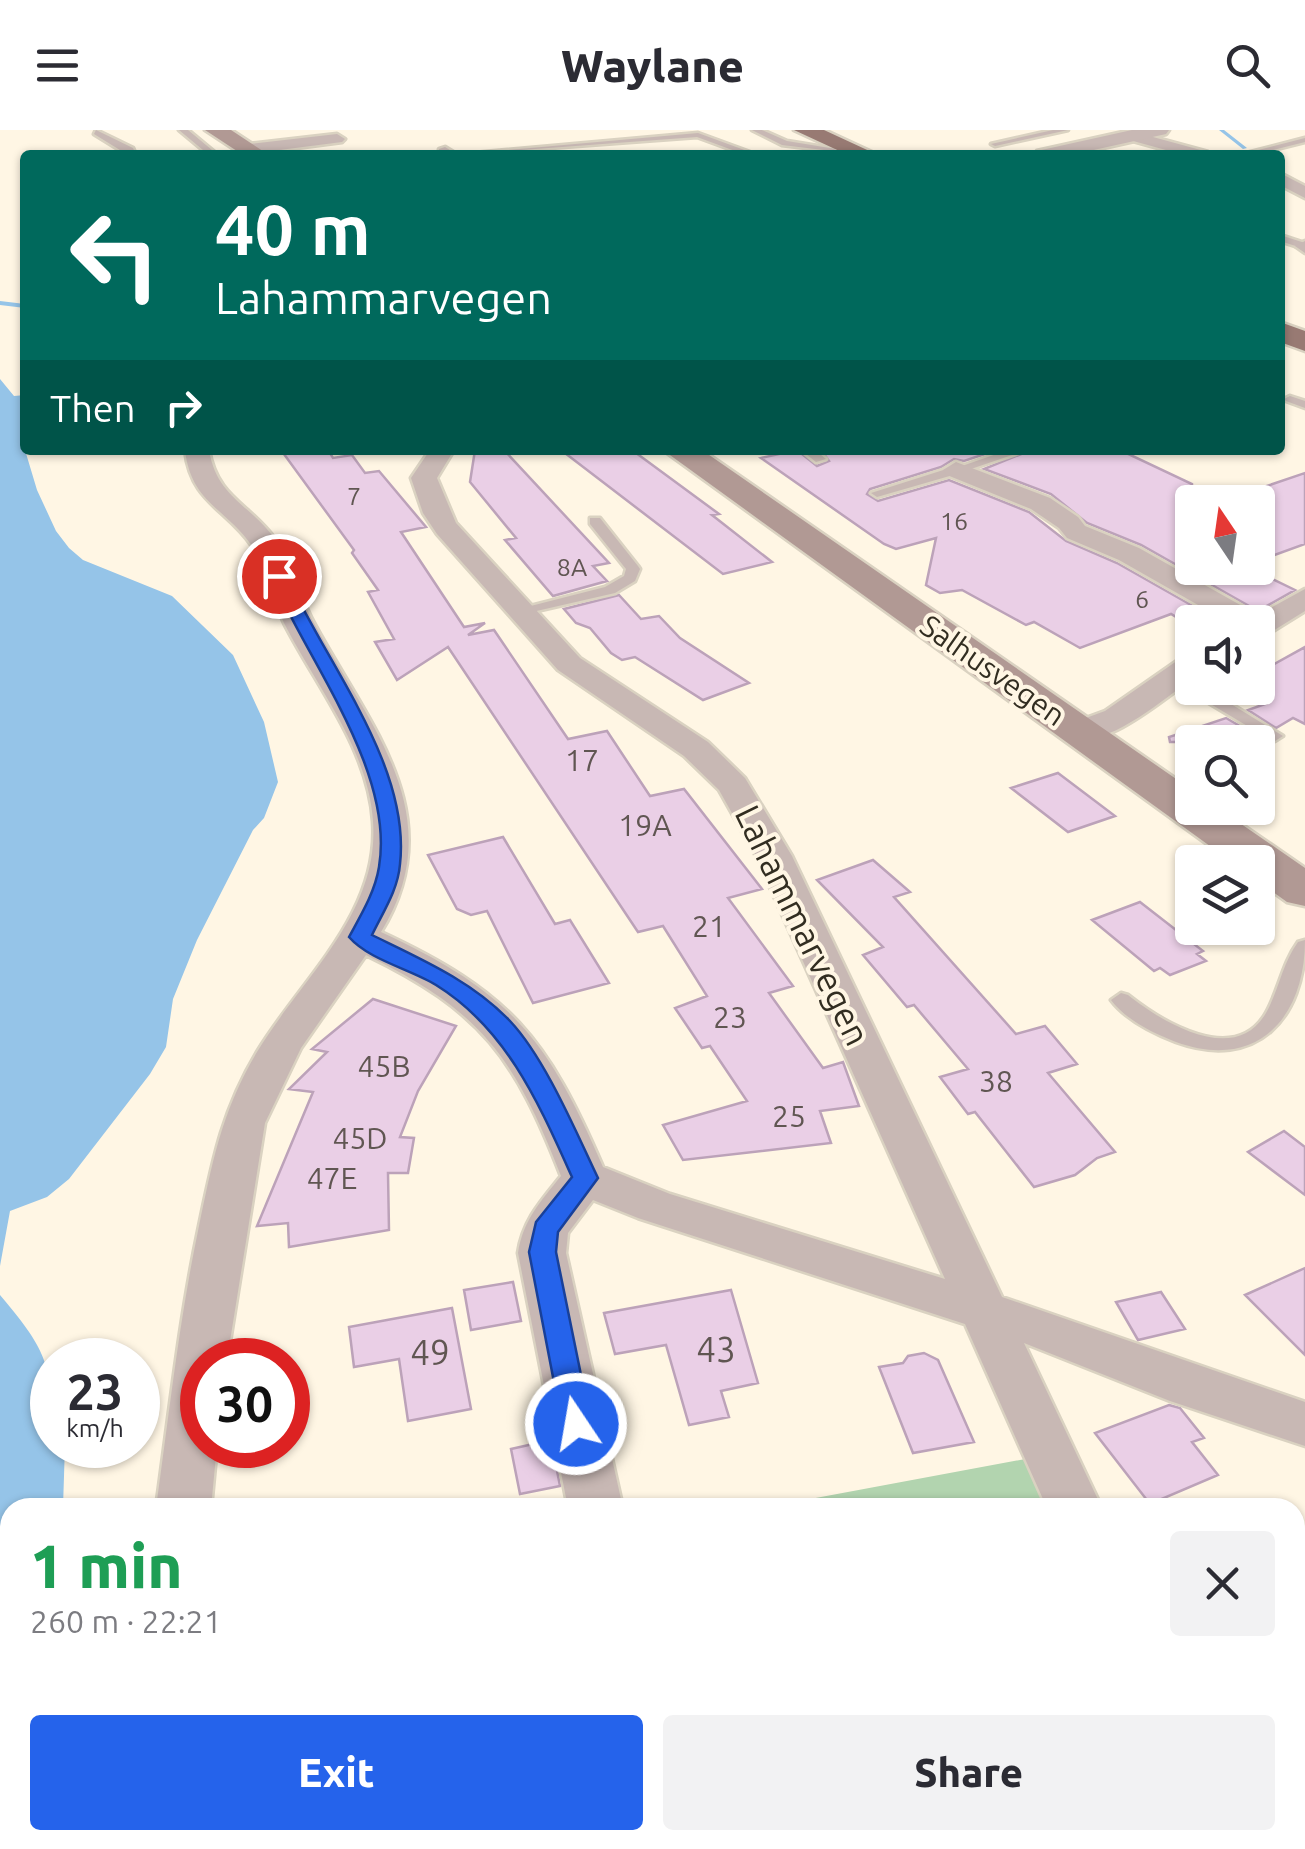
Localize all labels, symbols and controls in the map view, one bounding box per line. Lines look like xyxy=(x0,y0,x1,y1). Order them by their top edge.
icon: menu xyxy=(30,38,85,93)
icon: search xyxy=(1220,38,1275,93)
text: Waylane xyxy=(561,40,744,91)
icon: left xyxy=(50,190,180,320)
text: 40 m xyxy=(215,190,371,268)
text: Lahammarvegen xyxy=(215,272,552,323)
icon: right xyxy=(156,380,211,435)
text: Then xyxy=(50,387,136,429)
house number: 7 xyxy=(347,482,361,510)
north arrow xyxy=(1175,485,1275,585)
map controls xyxy=(1175,485,1275,945)
house number: 16 xyxy=(940,507,968,535)
pin xyxy=(237,534,322,619)
icon: arrive xyxy=(252,549,307,604)
house number: 8A xyxy=(557,553,587,581)
house number: 6 xyxy=(1135,585,1149,613)
button: sound xyxy=(1175,605,1275,705)
street label: Salhusvegen xyxy=(914,608,1072,732)
button: search xyxy=(1175,725,1275,825)
house number: 17 xyxy=(565,743,599,777)
street label: Lahammarvegen xyxy=(728,798,878,1052)
house number: 19A xyxy=(618,808,672,842)
button: layers xyxy=(1175,845,1275,945)
house number: 21 xyxy=(692,909,726,943)
house number: 23 xyxy=(713,1000,747,1034)
house number: 45B xyxy=(358,1049,410,1083)
house number: 38 xyxy=(979,1064,1013,1098)
house number: 25 xyxy=(772,1099,806,1133)
house number: 45D xyxy=(332,1121,388,1155)
house number: 47E xyxy=(307,1161,357,1195)
house number: 43 xyxy=(696,1329,736,1369)
house number: 49 xyxy=(410,1332,450,1372)
speed limit sign: 30 xyxy=(180,1338,310,1468)
text: 23 xyxy=(67,1363,123,1419)
position arrow xyxy=(524,1372,628,1476)
text: km/h xyxy=(66,1414,124,1442)
button: close xyxy=(1170,1531,1275,1636)
text: 1 min xyxy=(30,1532,183,1599)
text: 260 m · 22:21 xyxy=(30,1603,222,1639)
button: Exit xyxy=(30,1715,643,1830)
button: Share xyxy=(663,1715,1275,1830)

